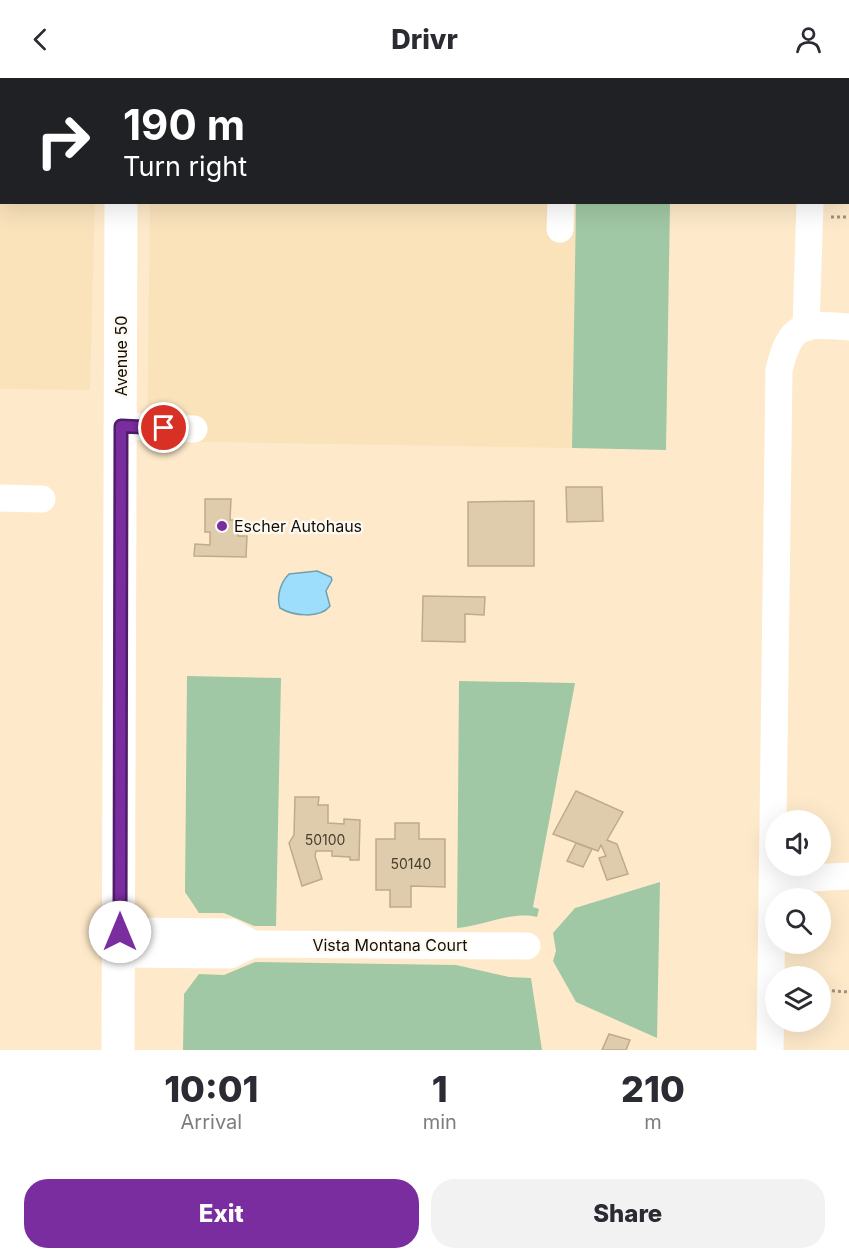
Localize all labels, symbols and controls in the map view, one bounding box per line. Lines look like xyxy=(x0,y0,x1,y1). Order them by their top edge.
icon: back xyxy=(24,23,57,56)
text: Drivr xyxy=(391,23,458,56)
icon: person xyxy=(792,23,825,56)
text: 190 m xyxy=(123,99,245,150)
icon: right xyxy=(24,102,102,180)
text: Turn right xyxy=(123,150,247,183)
street label: Avenue 50 xyxy=(111,316,131,396)
pin xyxy=(138,402,189,453)
icon: arrive xyxy=(147,411,180,444)
place label: Escher Autohaus xyxy=(234,516,362,536)
marker: Escher Autohaus xyxy=(215,519,229,533)
map controls xyxy=(765,810,831,1032)
button: sound xyxy=(765,810,831,876)
house number: 50100 xyxy=(305,831,345,848)
house number: 50140 xyxy=(391,855,431,872)
button: search xyxy=(765,888,831,954)
position arrow xyxy=(88,900,152,964)
street label: Vista Montana Court xyxy=(312,935,468,955)
button: layers xyxy=(765,966,831,1032)
text: 10:01 xyxy=(164,1067,258,1111)
text: 1 xyxy=(432,1067,448,1111)
text: 210 xyxy=(621,1067,685,1111)
text: Arrival xyxy=(181,1110,242,1134)
text: min xyxy=(423,1110,457,1134)
text: m xyxy=(644,1110,662,1134)
button: Exit xyxy=(24,1179,419,1248)
button: Share xyxy=(431,1179,825,1248)

